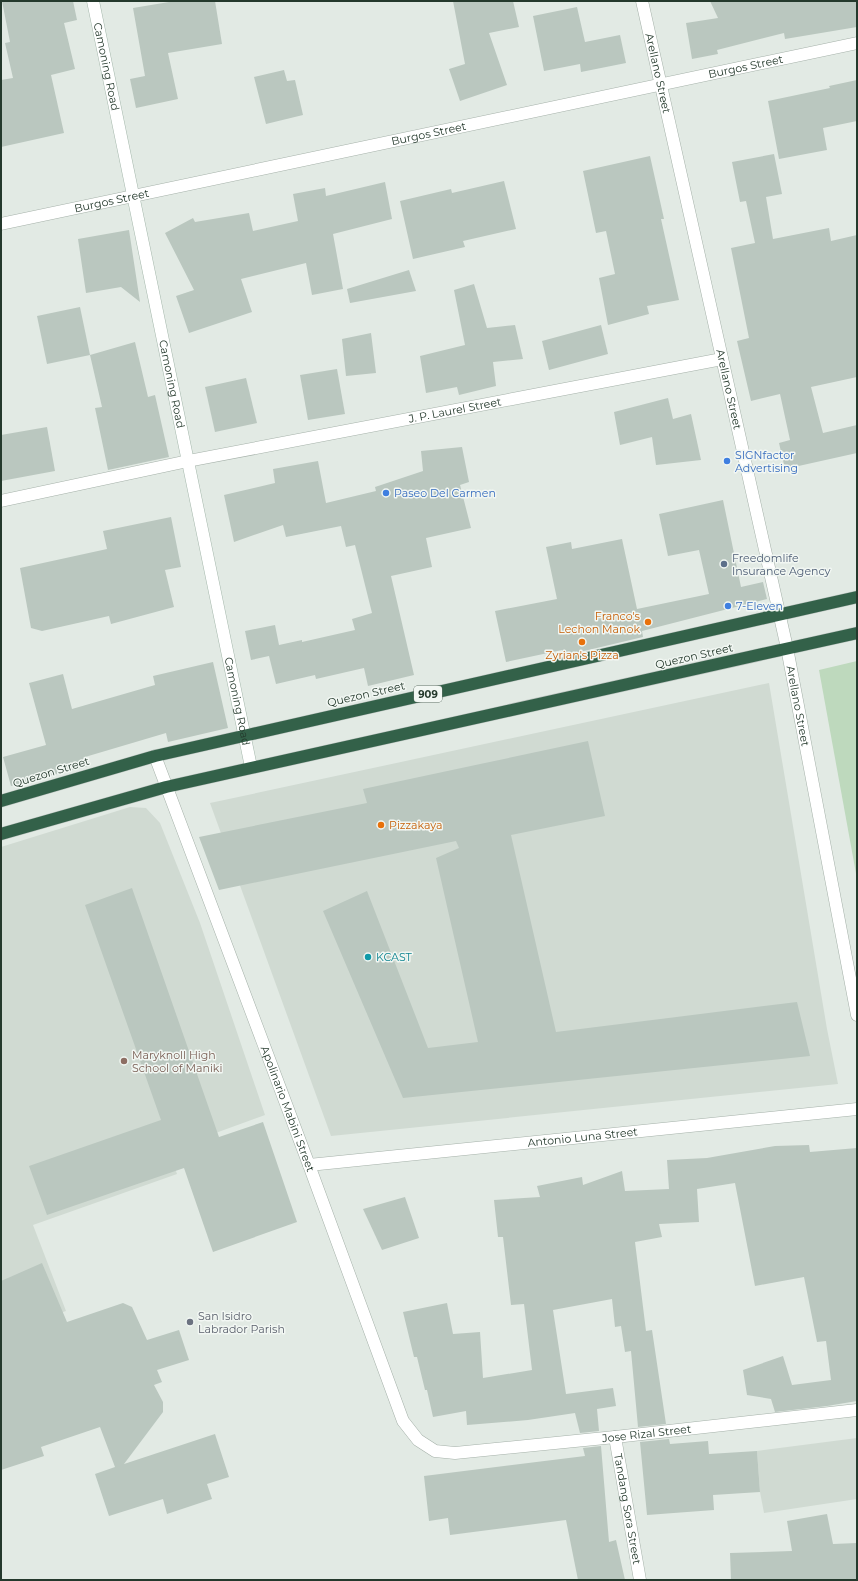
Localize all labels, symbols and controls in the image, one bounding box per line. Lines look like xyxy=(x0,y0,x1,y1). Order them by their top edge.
street label: Camoning Road xyxy=(91,21,122,112)
street label: Arellano Street xyxy=(642,32,674,115)
street label: Burgos Street xyxy=(707,52,785,81)
street label: Burgos Street xyxy=(390,119,468,148)
street label: Burgos Street xyxy=(73,186,151,215)
street label: Camoning Road xyxy=(156,339,188,429)
street label: Arellano Street xyxy=(713,348,745,431)
street label: J. P. Laurel Street xyxy=(406,394,503,426)
place label: SIGNfactor Advertising xyxy=(735,448,798,475)
marker: SIGNfactor Advertising xyxy=(722,456,732,466)
place label: Paseo Del Carmen xyxy=(394,486,496,500)
marker: Paseo Del Carmen xyxy=(381,488,391,498)
place label: Freedomlife Insurance Agency xyxy=(732,551,831,578)
marker: Freedomlife Insurance Agency xyxy=(719,559,729,569)
place label: 7-Eleven xyxy=(736,599,783,613)
marker: 7-Eleven xyxy=(723,601,733,611)
place label: Franco's Lechon Manok xyxy=(558,609,641,636)
marker: Franco's Lechon Manok xyxy=(643,617,653,627)
marker: Zyrian's Pizza xyxy=(577,637,587,647)
street label: Quezon Street xyxy=(654,640,735,672)
place label: Zyrian's Pizza xyxy=(545,648,619,662)
street label: Camoning Road xyxy=(222,656,253,747)
street label: Arellano Street xyxy=(784,664,813,748)
street label: Quezon Street xyxy=(326,678,407,710)
road number: 909 xyxy=(414,686,442,702)
street label: Quezon Street xyxy=(11,754,91,790)
place label: Pizzakaya xyxy=(389,818,443,832)
marker: Pizzakaya xyxy=(376,820,386,830)
place label: KCAST xyxy=(376,950,413,964)
marker: KCAST xyxy=(363,952,373,962)
street label: Apolinario Mabini Street xyxy=(258,1044,318,1174)
place label: Maryknoll High School of Maniki xyxy=(132,1048,222,1075)
marker: Maryknoll High School of Maniki xyxy=(119,1056,129,1066)
street label: Antonio Luna Street xyxy=(527,1124,639,1150)
place label: San Isidro Labrador Parish xyxy=(198,1309,285,1336)
marker: San Isidro Labrador Parish xyxy=(185,1317,195,1327)
street label: Jose Rizal Street xyxy=(601,1421,693,1445)
street label: Tandang Sora Street xyxy=(611,1452,644,1566)

